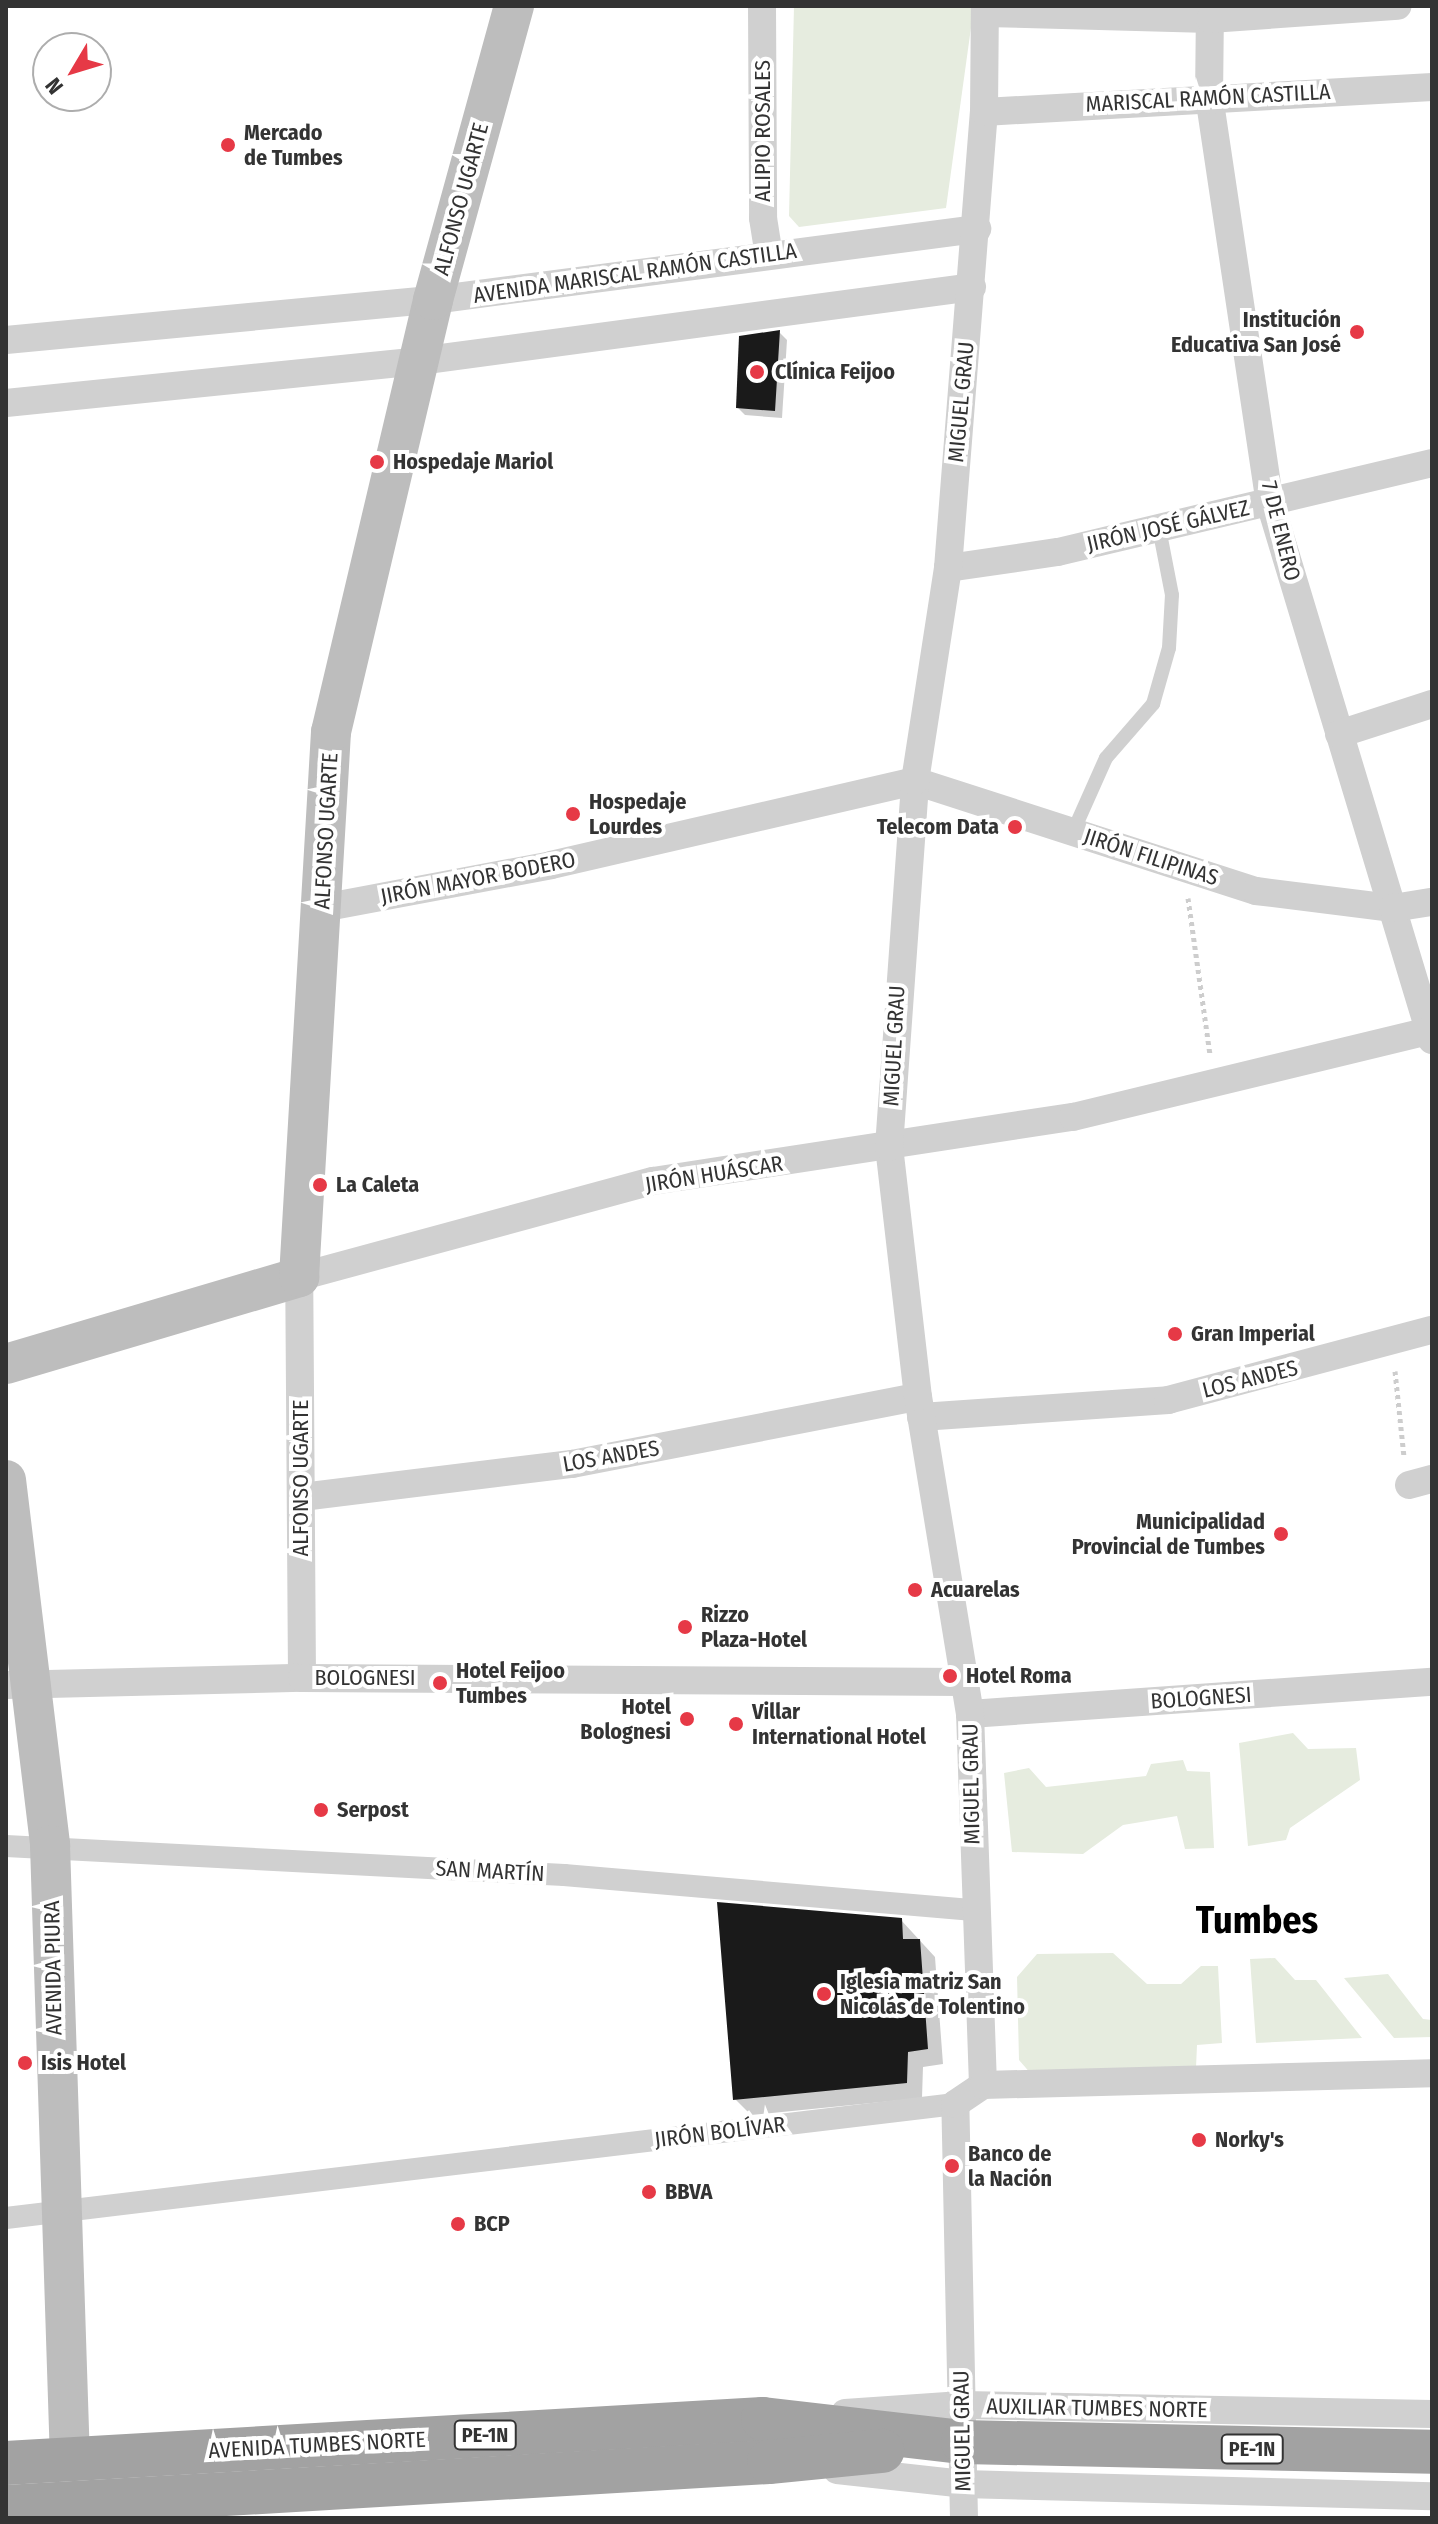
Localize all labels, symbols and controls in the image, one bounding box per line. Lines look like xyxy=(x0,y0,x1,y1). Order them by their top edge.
north arrow xyxy=(32,32,112,112)
street label: ALIPIO ROSALES xyxy=(750,60,776,202)
text: N xyxy=(40,72,69,99)
street label: MARISCAL RAMÓN CASTILLA xyxy=(1085,78,1331,118)
place label: Mercado de Tumbes xyxy=(244,119,343,170)
street label: ALFONSO UGARTE xyxy=(428,120,494,278)
marker: Mercado de Tumbes xyxy=(219,136,237,154)
street label: AVENIDA MARISCAL RAMÓN CASTILLA xyxy=(472,237,798,309)
place label: Institución Educativa San José xyxy=(1171,306,1341,358)
marker: Institución Educativa San José xyxy=(1348,323,1366,341)
street label: MIGUEL GRAU xyxy=(943,341,979,463)
place label: Clínica Feijoo xyxy=(775,359,895,385)
marker: Clínica Feijoo xyxy=(746,361,768,383)
place label: Hospedaje Mariol xyxy=(393,449,553,475)
marker: Hospedaje Mariol xyxy=(368,453,386,471)
street label: 7 DE ENERO xyxy=(1256,478,1306,584)
street label: JIRÓN JOSÉ GÁLVEZ xyxy=(1084,494,1252,558)
street label: ALFONSO UGARTE xyxy=(309,752,343,910)
place label: Hospedaje Lourdes xyxy=(589,788,686,840)
marker: Hospedaje Lourdes xyxy=(564,805,582,823)
place label: Telecom Data xyxy=(877,814,999,840)
marker: Telecom Data xyxy=(1006,818,1024,836)
street label: JIRÓN FILIPINAS xyxy=(1080,823,1222,891)
street label: JIRÓN MAYOR BODERO xyxy=(378,846,578,910)
street label: MIGUEL GRAU xyxy=(878,985,910,1107)
street label: JIRÓN HUÁSCAR xyxy=(643,1150,785,1198)
place label: La Caleta xyxy=(336,1172,419,1198)
marker: La Caleta xyxy=(311,1176,329,1194)
place label: Gran Imperial xyxy=(1191,1321,1315,1347)
marker: Gran Imperial xyxy=(1166,1325,1184,1343)
street label: LOS ANDES xyxy=(1200,1354,1300,1404)
street label: ALFONSO UGARTE xyxy=(288,1400,314,1556)
street label: LOS ANDES xyxy=(561,1435,661,1477)
place label: Municipalidad Provincial de Tumbes xyxy=(1072,1508,1265,1560)
marker: Municipalidad Provincial de Tumbes xyxy=(1272,1525,1290,1543)
place label: Acuarelas xyxy=(931,1577,1020,1603)
marker: Acuarelas xyxy=(906,1581,924,1599)
place label: Rizzo Plaza-Hotel xyxy=(701,1601,807,1652)
marker: Rizzo Plaza-Hotel xyxy=(676,1618,694,1636)
place label: Hotel Feijoo Tumbes xyxy=(456,1657,565,1708)
place label: Hotel Roma xyxy=(966,1663,1072,1689)
street label: BOLOGNESI xyxy=(314,1665,416,1691)
marker: Hotel Roma xyxy=(941,1667,959,1685)
marker: Hotel Feijoo Tumbes xyxy=(431,1674,449,1692)
street label: BOLOGNESI xyxy=(1150,1681,1252,1715)
place label: Hotel Bolognesi xyxy=(580,1693,671,1744)
place label: Villar International Hotel xyxy=(752,1698,926,1750)
marker: Hotel Bolognesi xyxy=(678,1710,696,1728)
marker: Villar International Hotel xyxy=(727,1715,745,1733)
street label: MIGUEL GRAU xyxy=(957,1723,985,1845)
place label: Serpost xyxy=(337,1797,409,1823)
marker: Serpost xyxy=(312,1801,330,1819)
street label: SAN MARTÍN xyxy=(435,1855,545,1887)
district label: Tumbes xyxy=(1196,1898,1318,1944)
street label: AVENIDA PIURA xyxy=(39,1900,67,2036)
place label: Iglesia matriz San Nicolás de Tolentino xyxy=(840,1968,1025,2020)
marker: Iglesia matriz San Nicolás de Tolentino xyxy=(815,1985,833,2003)
place label: Isis Hotel xyxy=(41,2050,126,2076)
marker: Isis Hotel xyxy=(16,2054,34,2072)
street label: JIRÓN BOLÍVAR xyxy=(653,2111,787,2153)
place label: Norky's xyxy=(1215,2127,1284,2153)
marker: Norky's xyxy=(1190,2131,1208,2149)
place label: Banco de la Nación xyxy=(968,2140,1052,2192)
marker: Banco de la Nación xyxy=(943,2157,961,2175)
place label: BBVA xyxy=(665,2179,712,2205)
marker: BBVA xyxy=(640,2183,658,2201)
place label: BCP xyxy=(474,2211,510,2237)
marker: BCP xyxy=(449,2215,467,2233)
street label: MIGUEL GRAU xyxy=(948,2370,976,2492)
street label: AUXILIAR TUMBES NORTE xyxy=(986,2393,1208,2423)
road number: PE-1N xyxy=(453,2419,517,2451)
street label: AVENIDA TUMBES NORTE xyxy=(208,2426,426,2464)
road number: PE-1N xyxy=(1220,2433,1284,2465)

